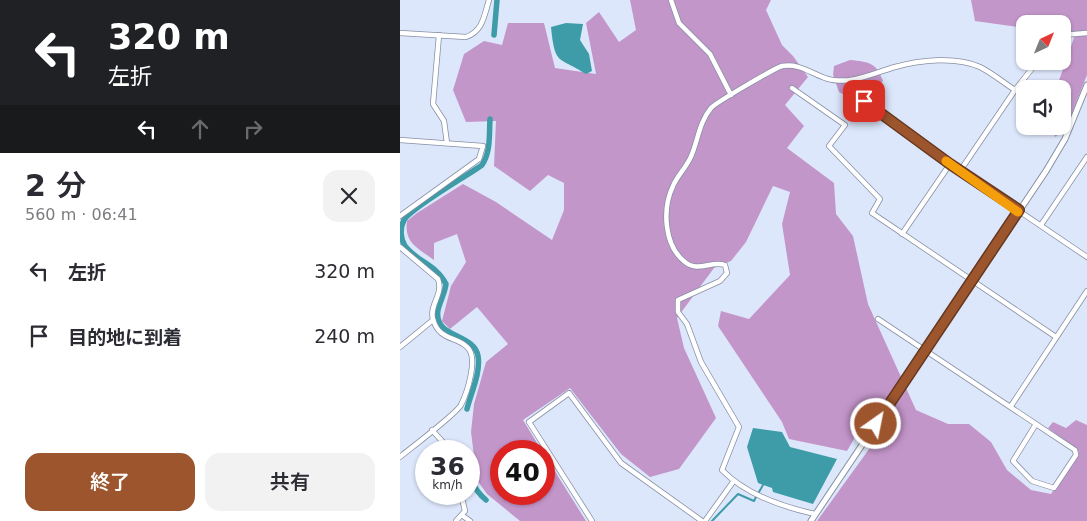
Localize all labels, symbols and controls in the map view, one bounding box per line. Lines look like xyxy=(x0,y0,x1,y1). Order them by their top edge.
north arrow xyxy=(1016,15,1071,70)
map controls xyxy=(1016,15,1071,135)
text: 320 m xyxy=(108,17,230,57)
icon: left xyxy=(25,20,90,85)
text: 左折 xyxy=(108,64,152,89)
pin xyxy=(843,80,885,122)
button: sound xyxy=(1016,80,1071,135)
icon: arrive xyxy=(850,87,878,115)
icon: left xyxy=(133,115,161,143)
icon: ahead xyxy=(186,115,214,143)
icon: right xyxy=(239,115,267,143)
text: 2 分 xyxy=(25,168,86,203)
button: close xyxy=(323,170,375,222)
text: 560 m · 06:41 xyxy=(25,205,138,224)
icon: left xyxy=(25,257,53,285)
text: 320 m xyxy=(314,260,375,282)
text: 左折 xyxy=(68,261,106,283)
icon: arrive xyxy=(25,322,53,350)
text: 240 m xyxy=(314,325,375,347)
text: 目的地に到着 xyxy=(68,326,182,348)
position arrow xyxy=(849,397,901,449)
speed limit sign: 40 xyxy=(490,440,555,505)
text: 36 xyxy=(430,452,465,481)
button: 終了 xyxy=(25,453,195,511)
button: 共有 xyxy=(205,453,375,511)
text: km/h xyxy=(432,478,463,492)

